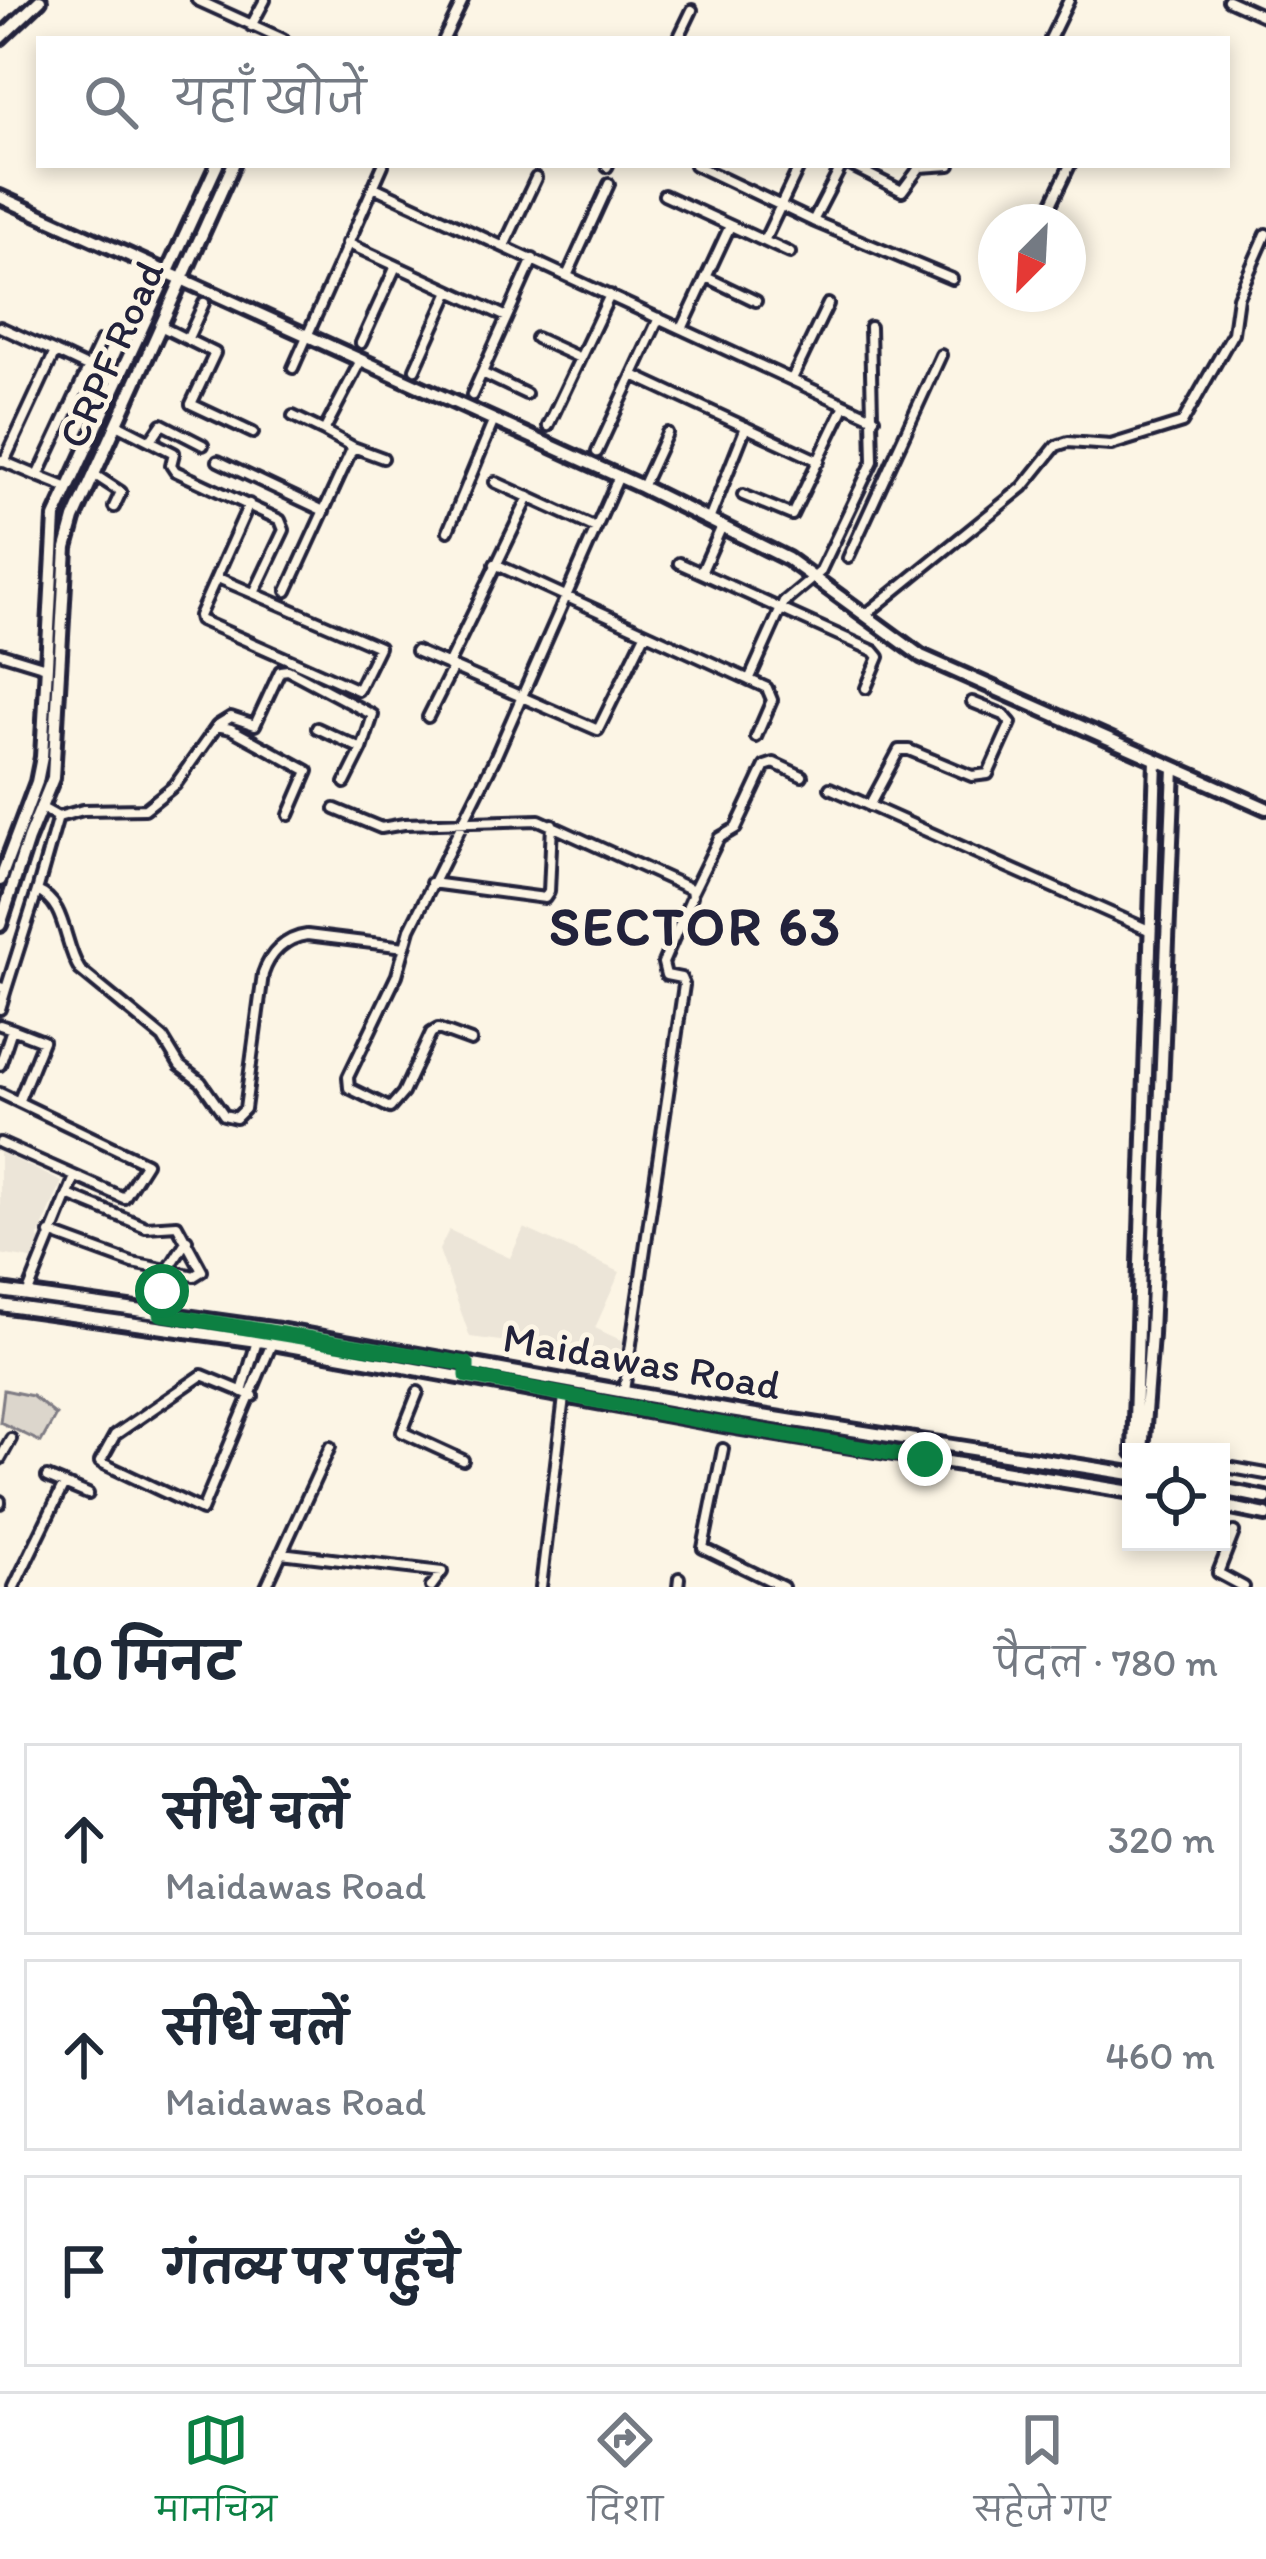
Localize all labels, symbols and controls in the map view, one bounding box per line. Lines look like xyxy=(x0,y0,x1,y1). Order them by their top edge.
search box xyxy=(36,36,1230,168)
icon: search xyxy=(78,69,144,135)
text: यहाँ खोजें xyxy=(174,71,366,125)
north arrow xyxy=(978,204,1086,312)
street label: CRPF Road xyxy=(47,252,175,456)
district label: SECTOR 63 xyxy=(549,894,843,959)
route start xyxy=(135,1264,189,1318)
street label: Maidawas Road xyxy=(499,1311,785,1411)
route end xyxy=(898,1432,952,1486)
map controls xyxy=(1122,1443,1230,1551)
button: locate xyxy=(1122,1443,1230,1551)
text: 10 मिनट xyxy=(48,1631,238,1692)
text: पैदल · 780 m xyxy=(995,1639,1218,1686)
text: सीधे चलें xyxy=(165,1785,348,1839)
icon: ahead xyxy=(51,1806,117,1872)
text: 320 m xyxy=(1108,1816,1215,1863)
text: Maidawas Road xyxy=(165,1862,426,1909)
text: सीधे चलें xyxy=(165,2001,348,2055)
icon: ahead xyxy=(51,2022,117,2088)
text: 460 m xyxy=(1105,2032,1215,2079)
text: Maidawas Road xyxy=(165,2078,426,2125)
icon: arrive xyxy=(51,2238,117,2304)
text: गंतव्य पर पहुँचे xyxy=(165,2240,459,2294)
tab: मानचित्र xyxy=(156,2407,277,2546)
tab: दिशा xyxy=(588,2407,663,2546)
tab: सहेजे गए xyxy=(974,2407,1110,2546)

